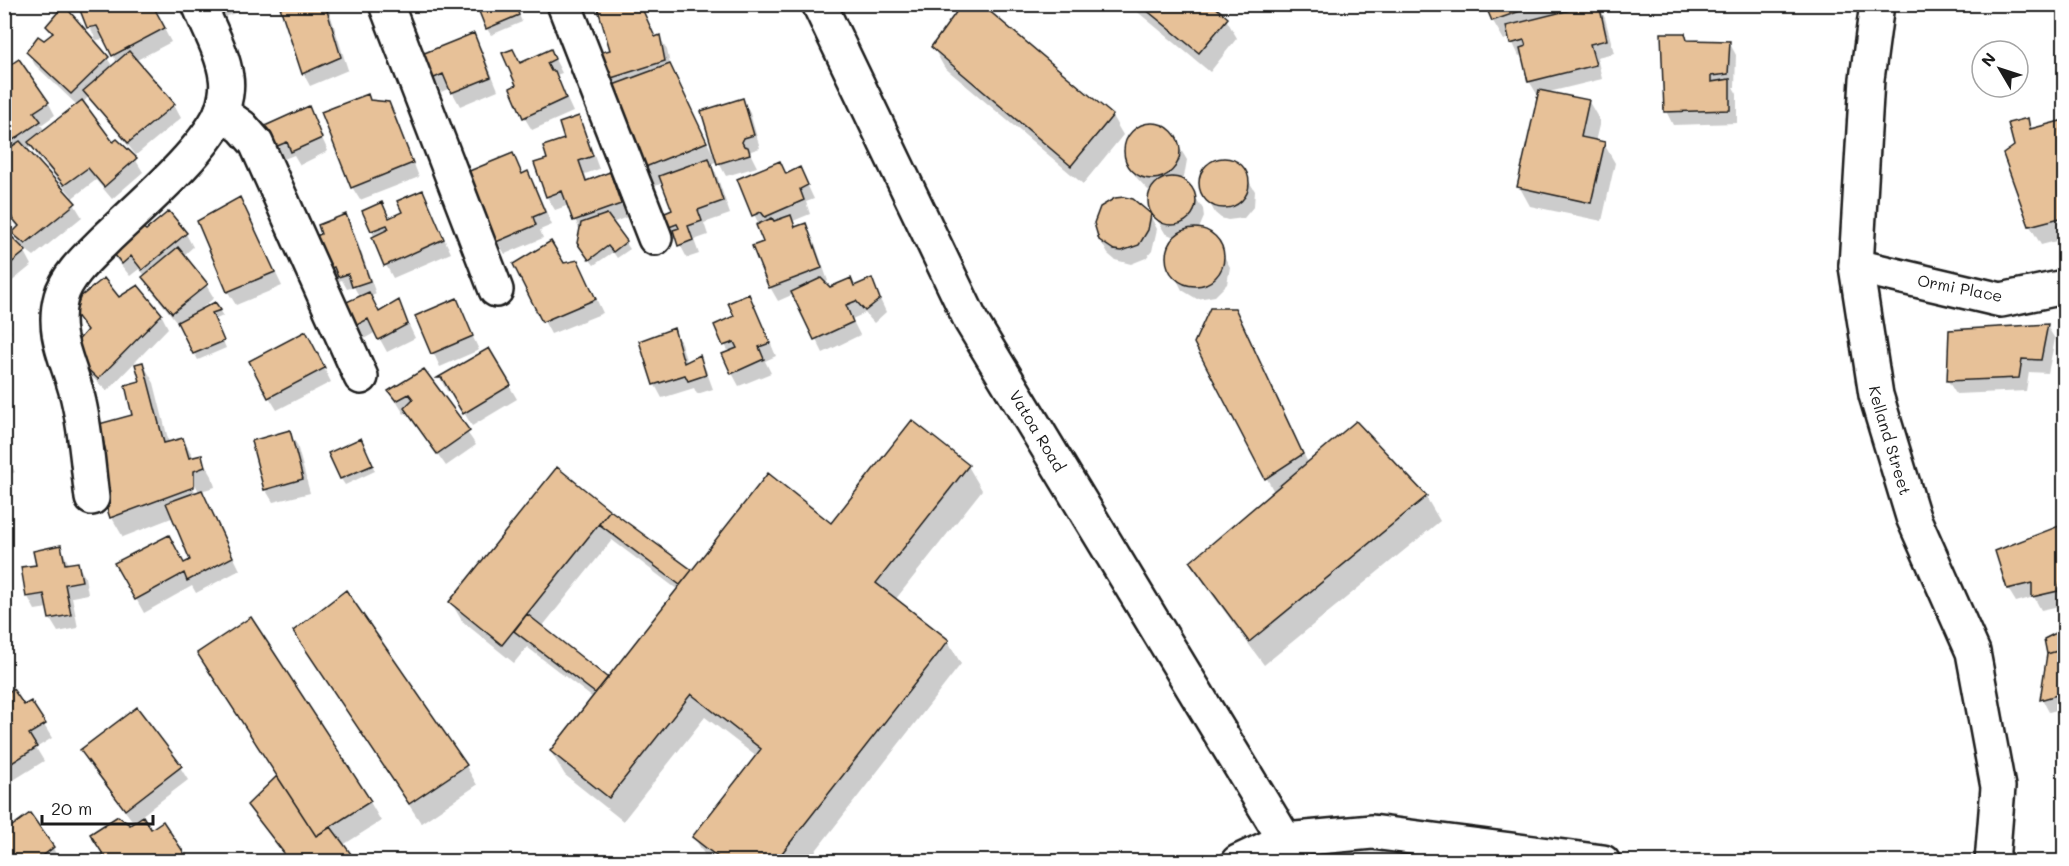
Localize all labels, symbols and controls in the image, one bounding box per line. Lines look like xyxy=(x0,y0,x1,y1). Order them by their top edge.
north arrow xyxy=(1970,39,2030,99)
text: N xyxy=(1976,48,2000,71)
street label: Ormi Place xyxy=(1916,269,2005,306)
street label: Kelland Street xyxy=(1865,385,1917,497)
street label: Vatoa Road xyxy=(1005,386,1071,475)
scale bar xyxy=(42,788,153,826)
text: 20 m xyxy=(51,796,92,820)

